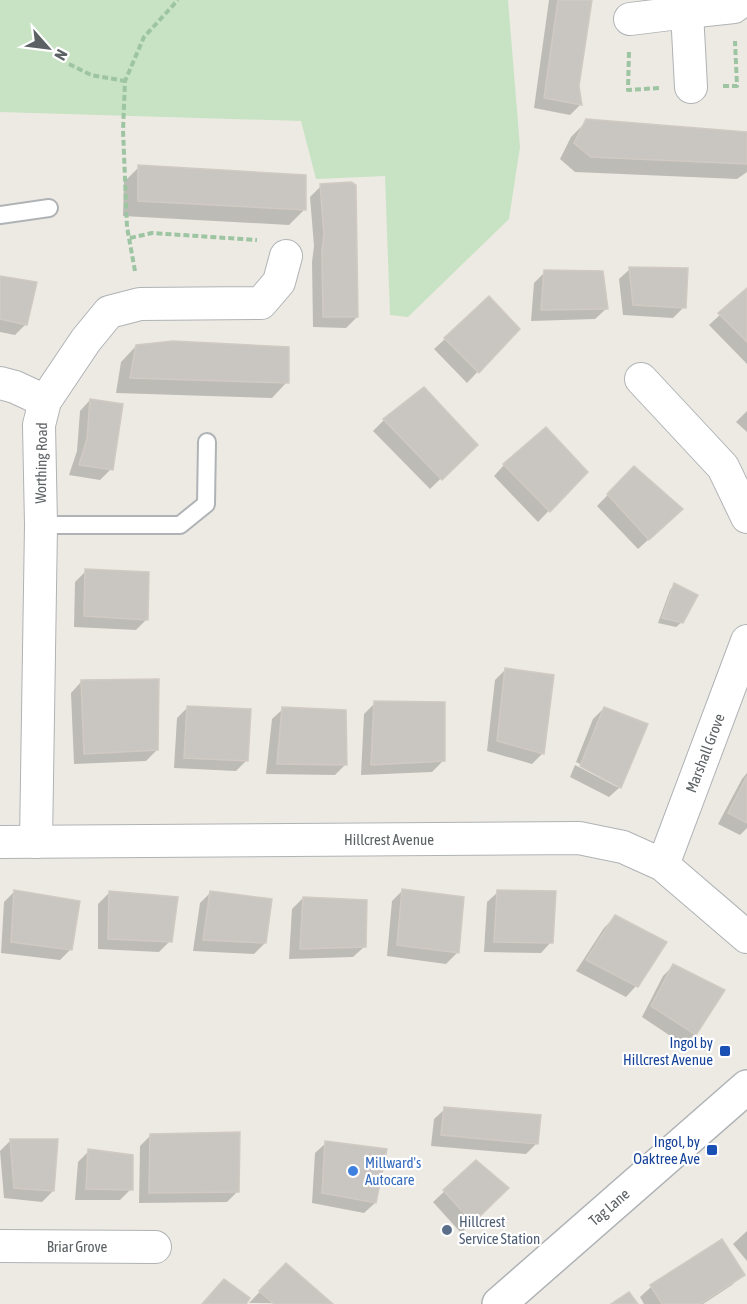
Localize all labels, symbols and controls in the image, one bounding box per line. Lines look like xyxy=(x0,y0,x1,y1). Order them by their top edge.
north arrow xyxy=(18,18,78,78)
text: N xyxy=(51,47,71,63)
street label: Worthing Road xyxy=(32,422,50,504)
street label: Marshall Grove xyxy=(682,711,728,795)
street label: Hillcrest Avenue xyxy=(344,831,434,848)
place label: Ingol by Hillcrest Avenue xyxy=(623,1034,713,1068)
marker: Ingol by Hillcrest Avenue xyxy=(718,1044,732,1058)
place label: Ingol, by Oaktree Ave xyxy=(633,1133,700,1167)
marker: Ingol, by Oaktree Ave xyxy=(705,1143,719,1157)
place label: Millward's Autocare xyxy=(365,1154,421,1188)
marker: Millward's Autocare xyxy=(346,1164,360,1178)
street label: Tag Lane xyxy=(585,1185,633,1229)
place label: Hillcrest Service Station xyxy=(459,1213,540,1247)
marker: Hillcrest Service Station xyxy=(440,1223,454,1237)
street label: Briar Grove xyxy=(47,1238,107,1255)

